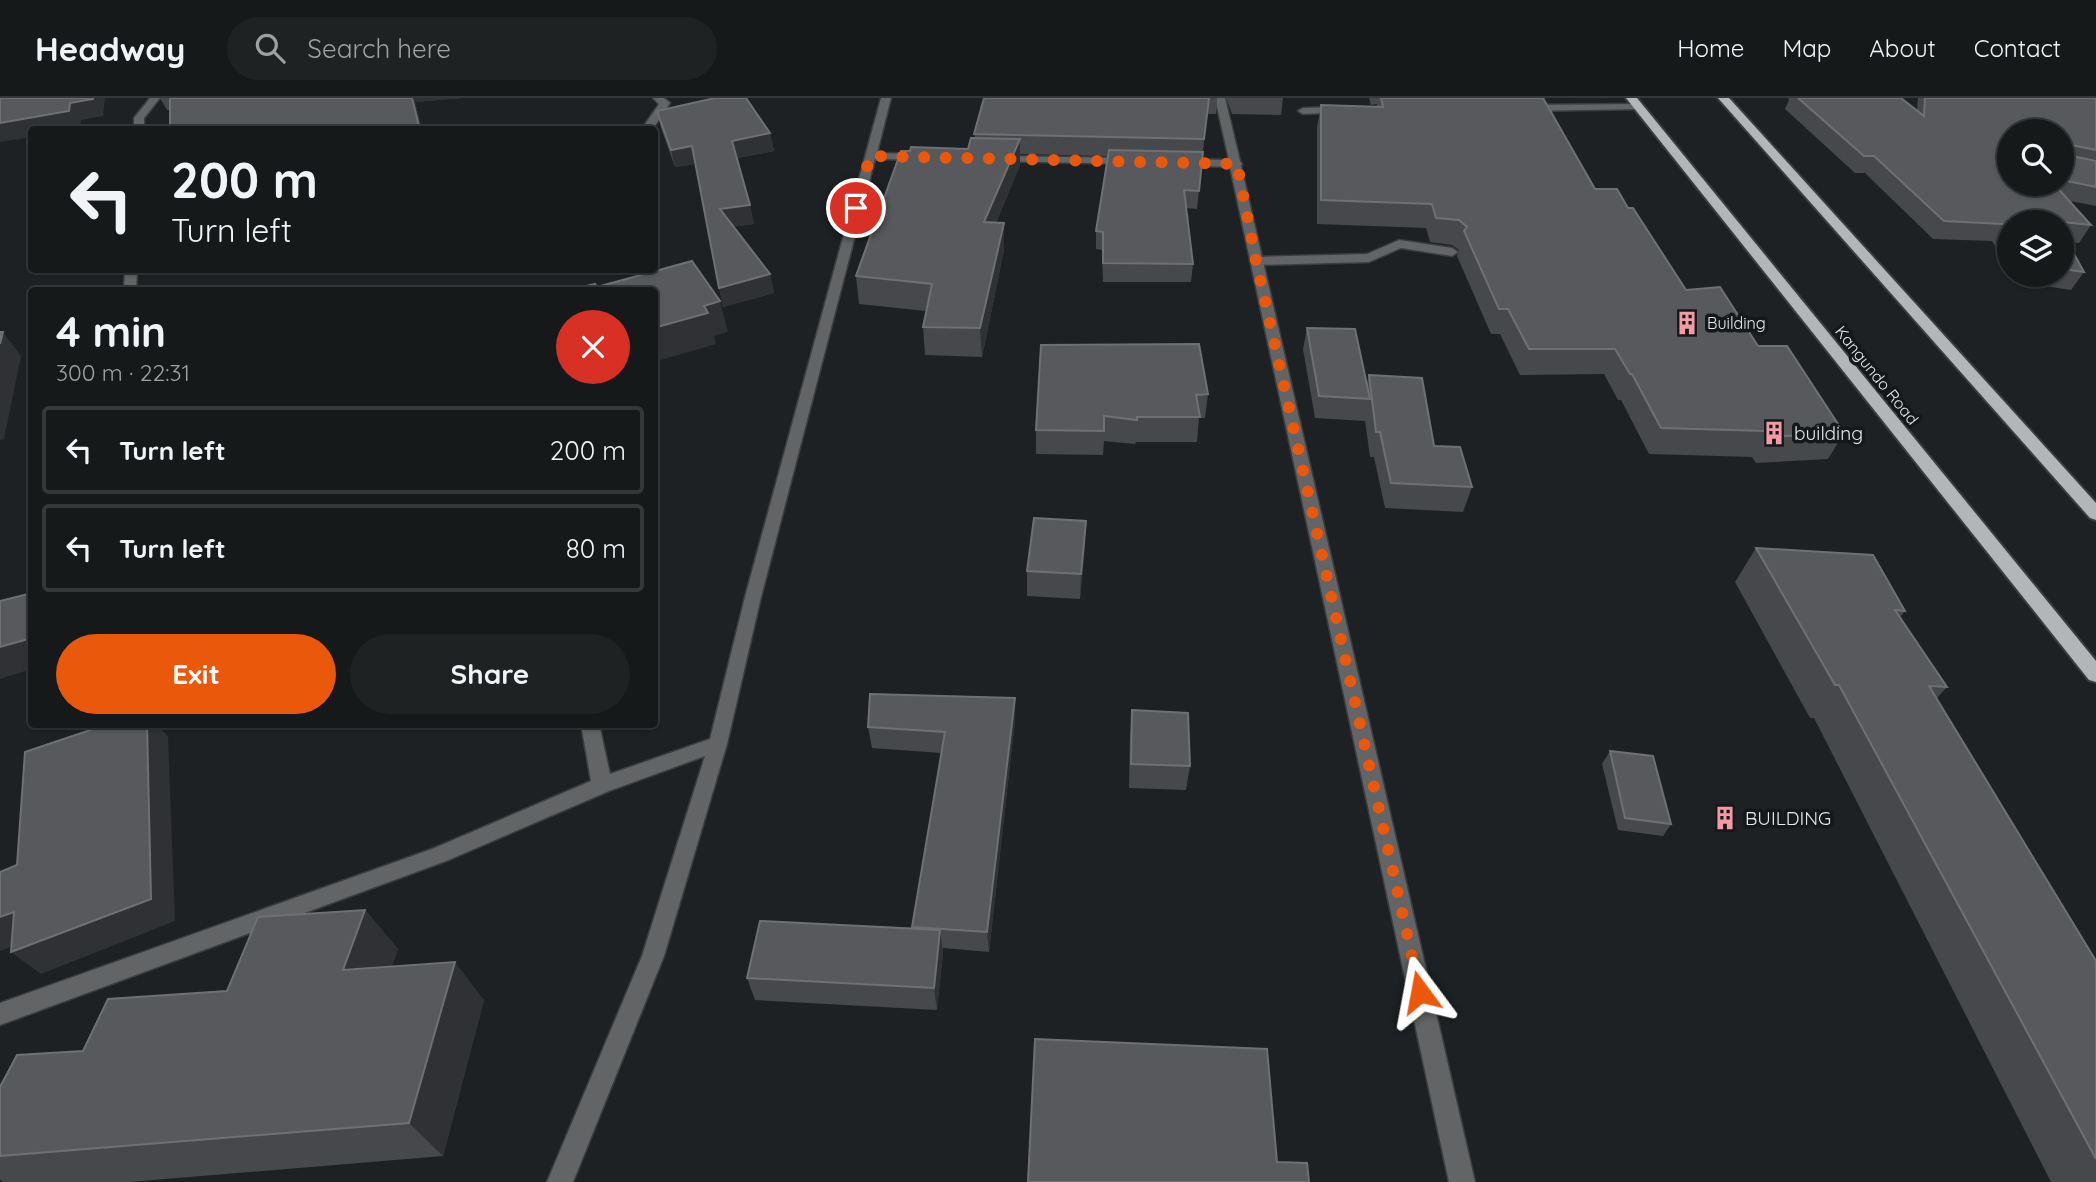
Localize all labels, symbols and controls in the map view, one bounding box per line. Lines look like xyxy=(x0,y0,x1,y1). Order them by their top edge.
search box xyxy=(227,17,717,80)
text: Headway xyxy=(35,28,185,69)
icon: search xyxy=(251,29,289,67)
text: Search here xyxy=(307,32,451,65)
text: Home xyxy=(1677,33,1744,63)
text: Map xyxy=(1782,33,1831,63)
text: About xyxy=(1869,33,1936,63)
text: Contact xyxy=(1974,33,2061,63)
map controls xyxy=(1997,119,2074,287)
button: search xyxy=(1997,119,2074,196)
text: 200 m xyxy=(171,149,318,210)
icon: left xyxy=(56,154,147,245)
pin xyxy=(826,178,886,238)
icon: arrive xyxy=(837,189,875,227)
text: Turn left xyxy=(171,210,292,250)
button: layers xyxy=(1997,210,2074,287)
text: 4 min xyxy=(56,305,166,358)
building icon: Building xyxy=(1673,309,1701,337)
button: close xyxy=(556,310,630,384)
place label: Building xyxy=(1707,313,1766,333)
street label: Kangundo Road xyxy=(1831,322,1923,428)
text: 300 m · 22:31 xyxy=(56,358,190,387)
building icon: building xyxy=(1760,419,1788,447)
place label: building xyxy=(1794,421,1863,445)
icon: left xyxy=(60,431,98,469)
text: Turn left xyxy=(119,434,226,467)
text: 200 m xyxy=(550,434,626,467)
icon: left xyxy=(60,529,98,567)
text: Turn left xyxy=(119,532,226,565)
text: 80 m xyxy=(566,532,626,565)
button: Exit xyxy=(56,634,336,714)
button: Share xyxy=(350,634,630,714)
building icon: BUILDING xyxy=(1711,804,1739,832)
place label: BUILDING xyxy=(1745,806,1831,830)
position arrow xyxy=(1383,955,1457,1029)

